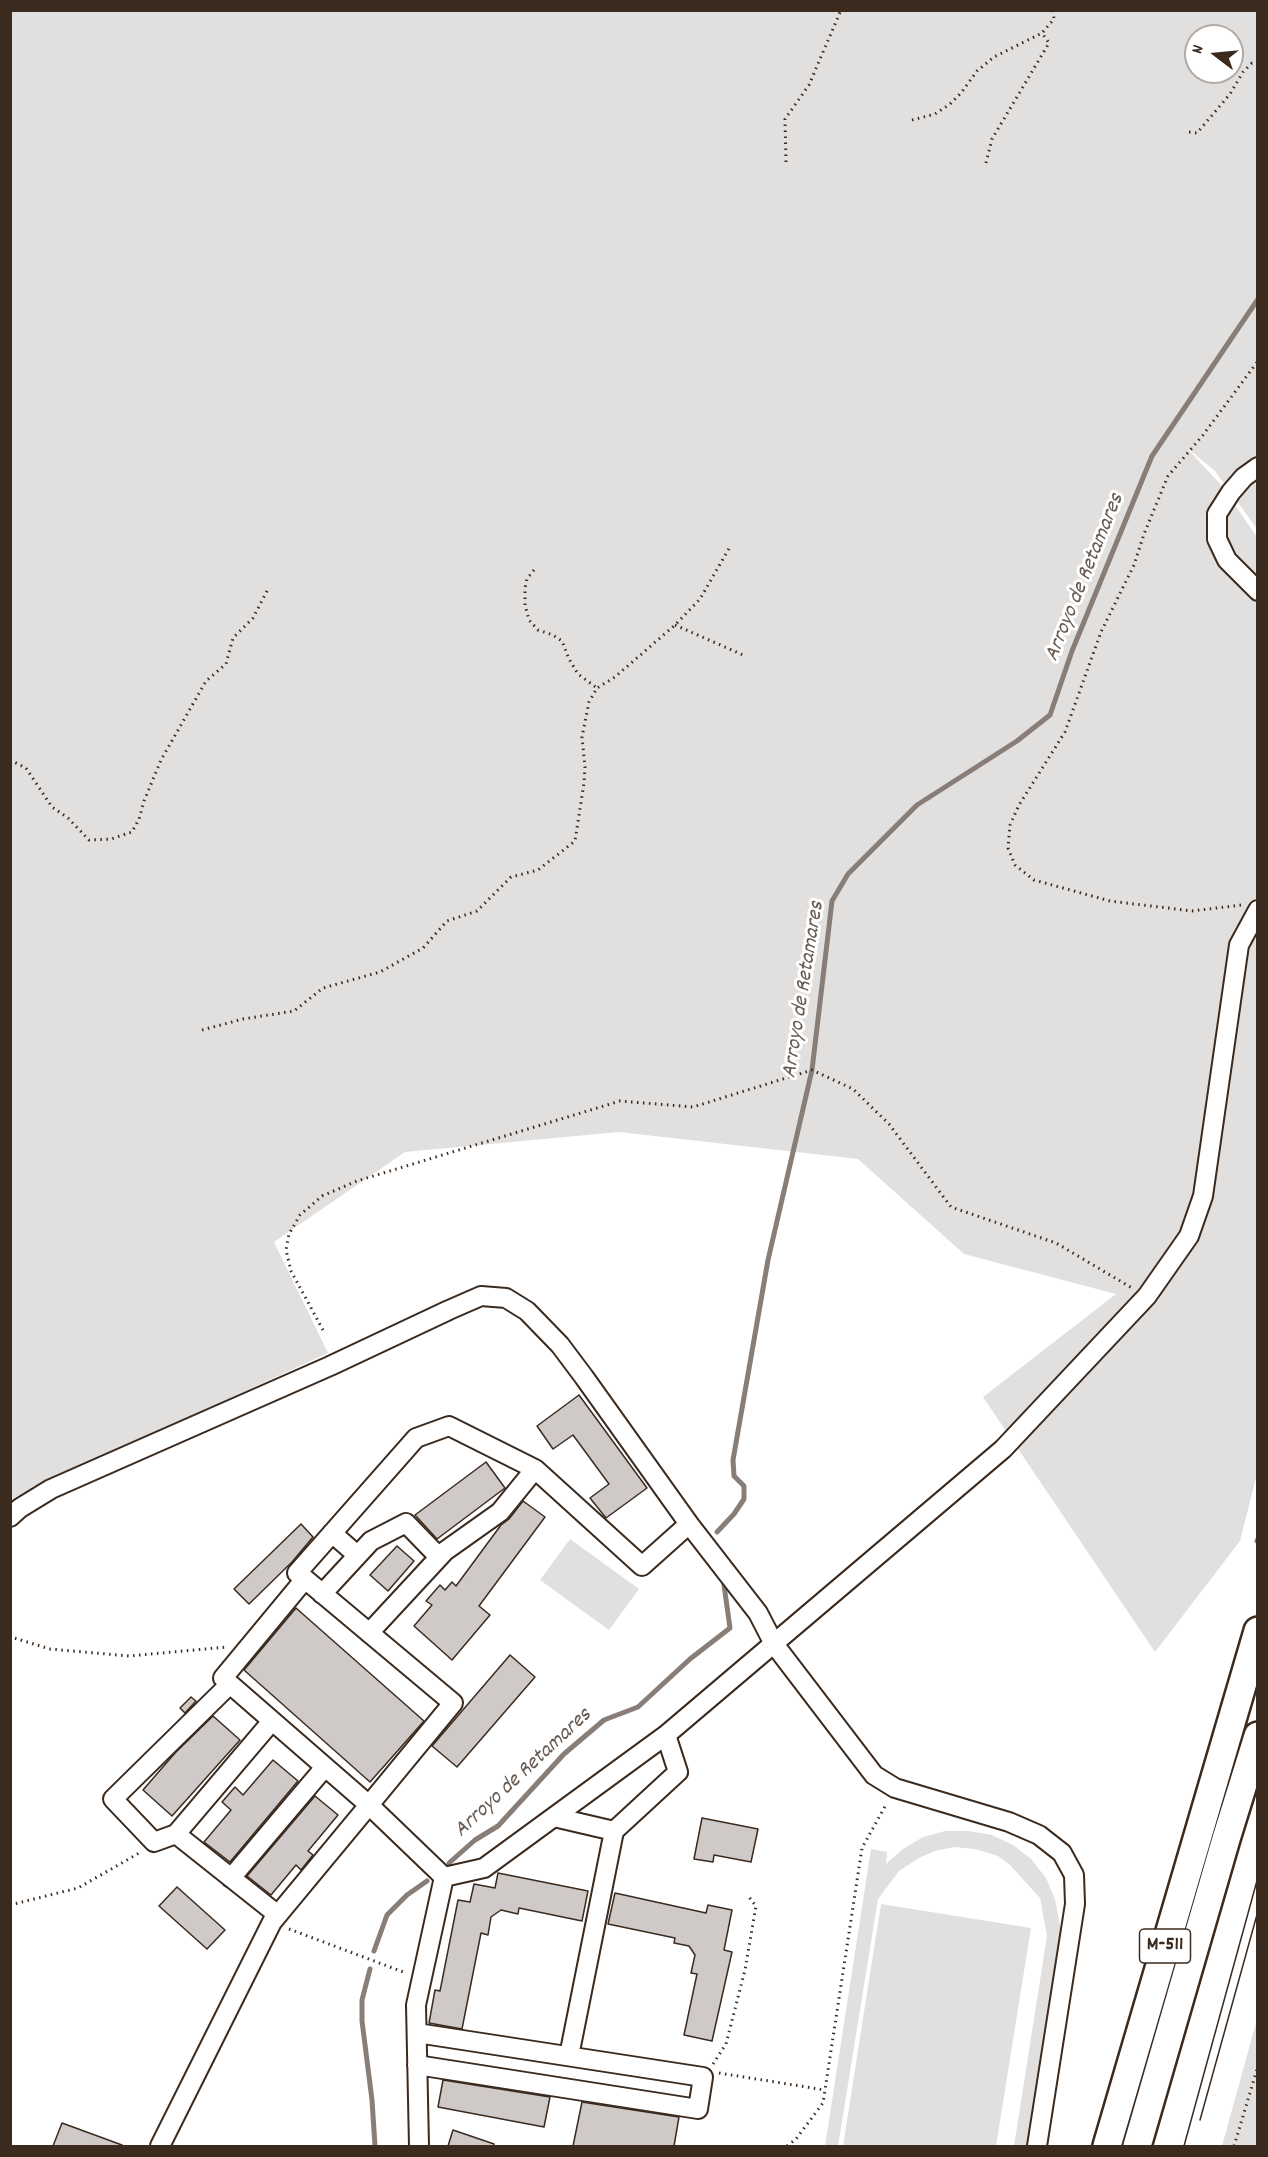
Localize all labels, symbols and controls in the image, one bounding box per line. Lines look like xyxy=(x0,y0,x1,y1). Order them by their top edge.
north arrow xyxy=(1184,24,1244,84)
text: N xyxy=(1186,42,1210,56)
water label: Arroyo de Retamares xyxy=(1040,490,1132,666)
water label: Arroyo de Retamares xyxy=(778,900,832,1080)
water label: Arroyo de Retamares xyxy=(450,1704,598,1844)
road number: M-511 xyxy=(1140,1929,1190,1963)

